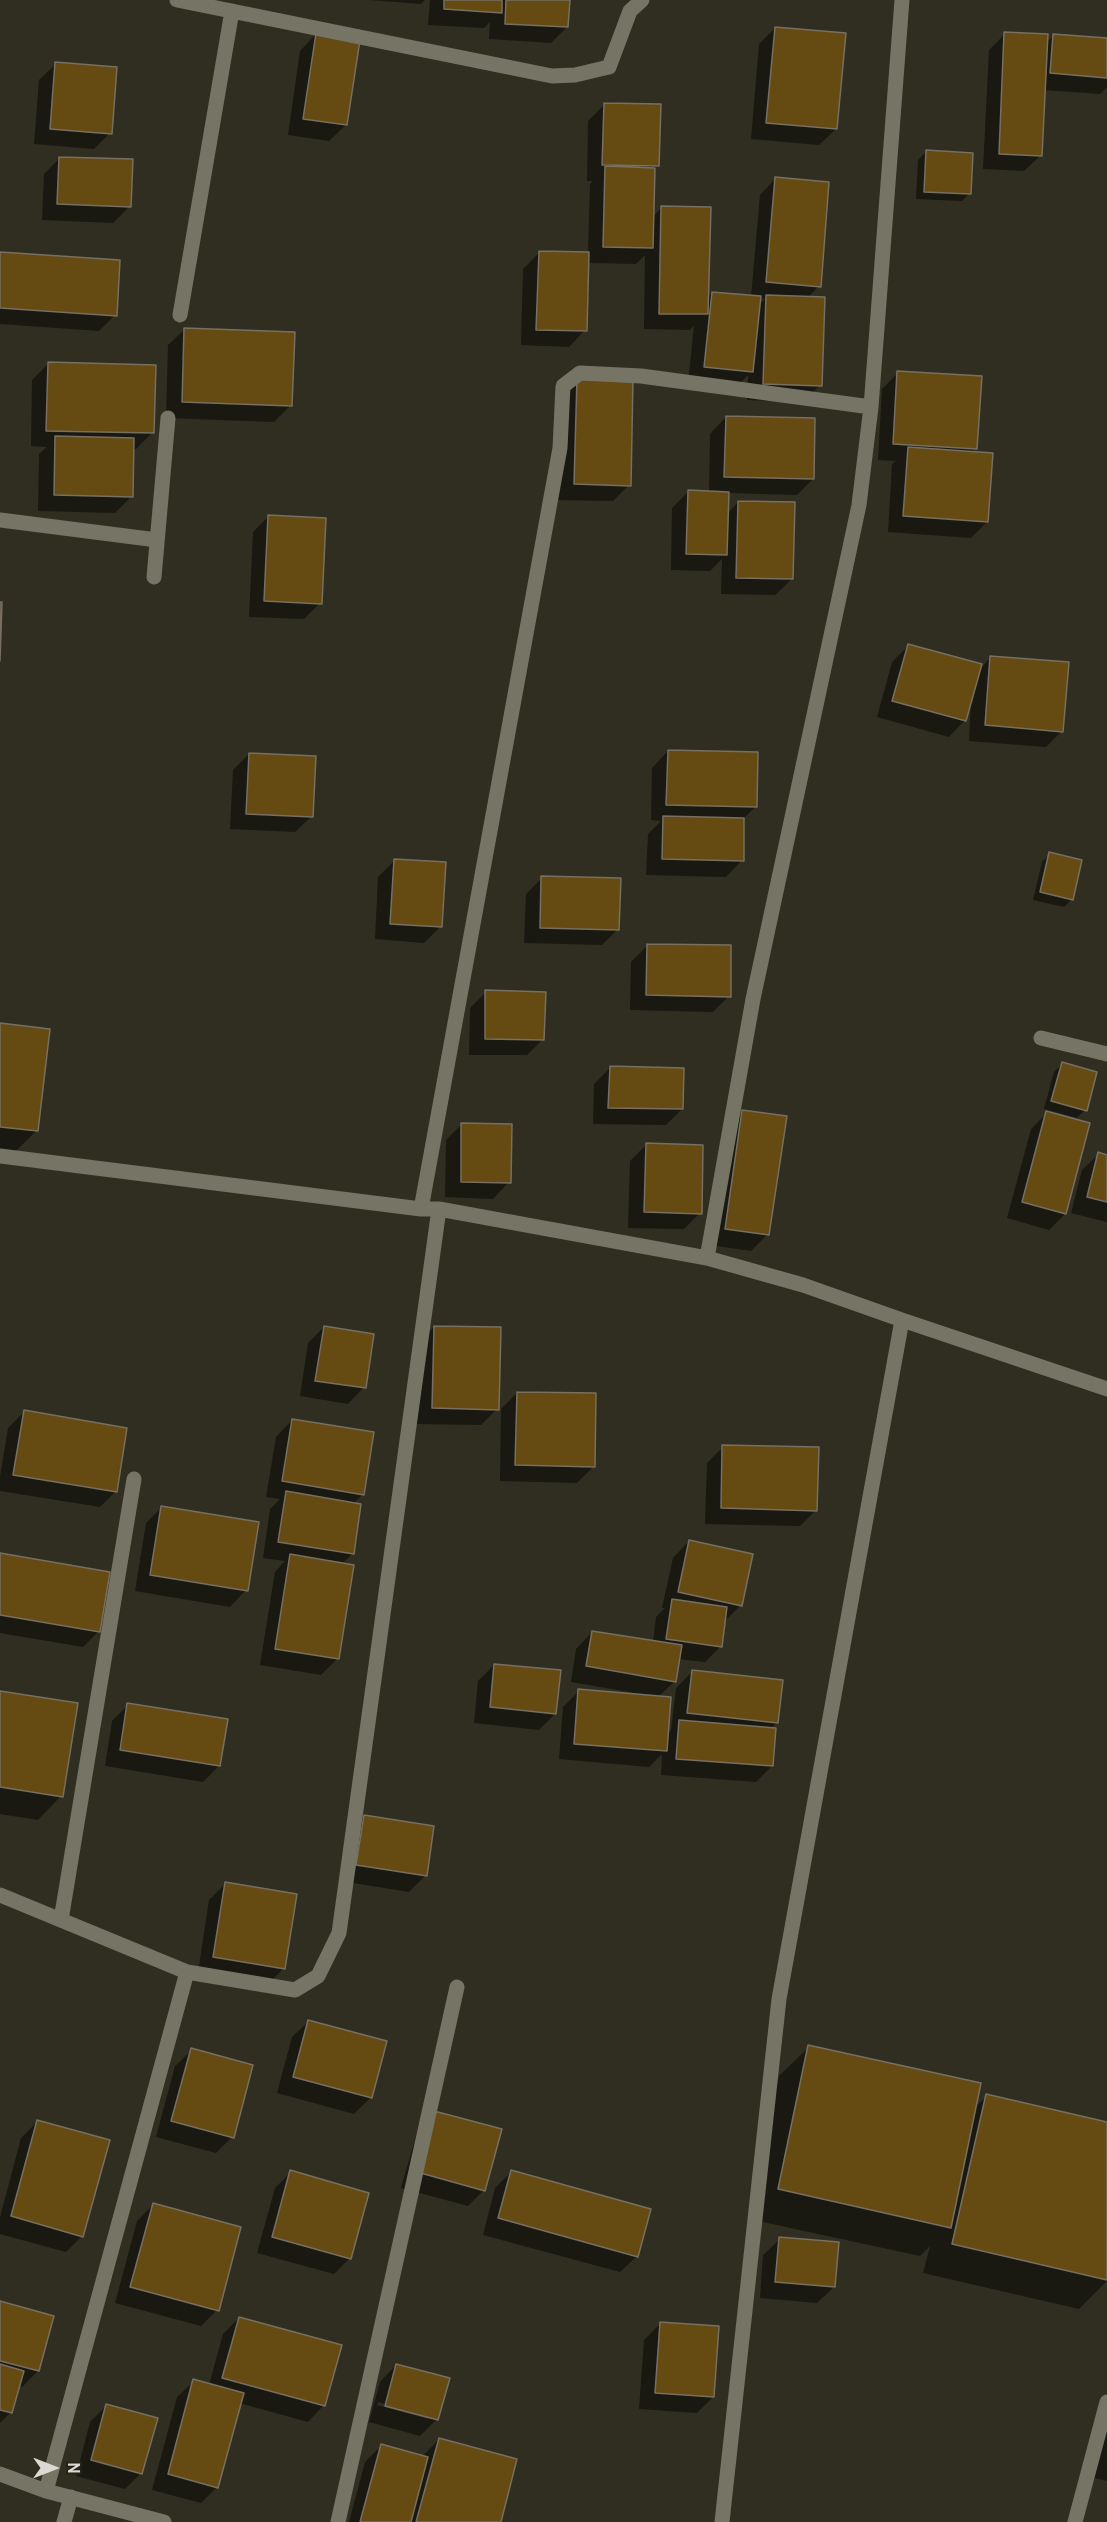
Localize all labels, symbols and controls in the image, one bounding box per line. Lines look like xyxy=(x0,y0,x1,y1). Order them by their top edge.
north arrow xyxy=(24,2438,84,2498)
text: N xyxy=(62,2462,82,2474)

